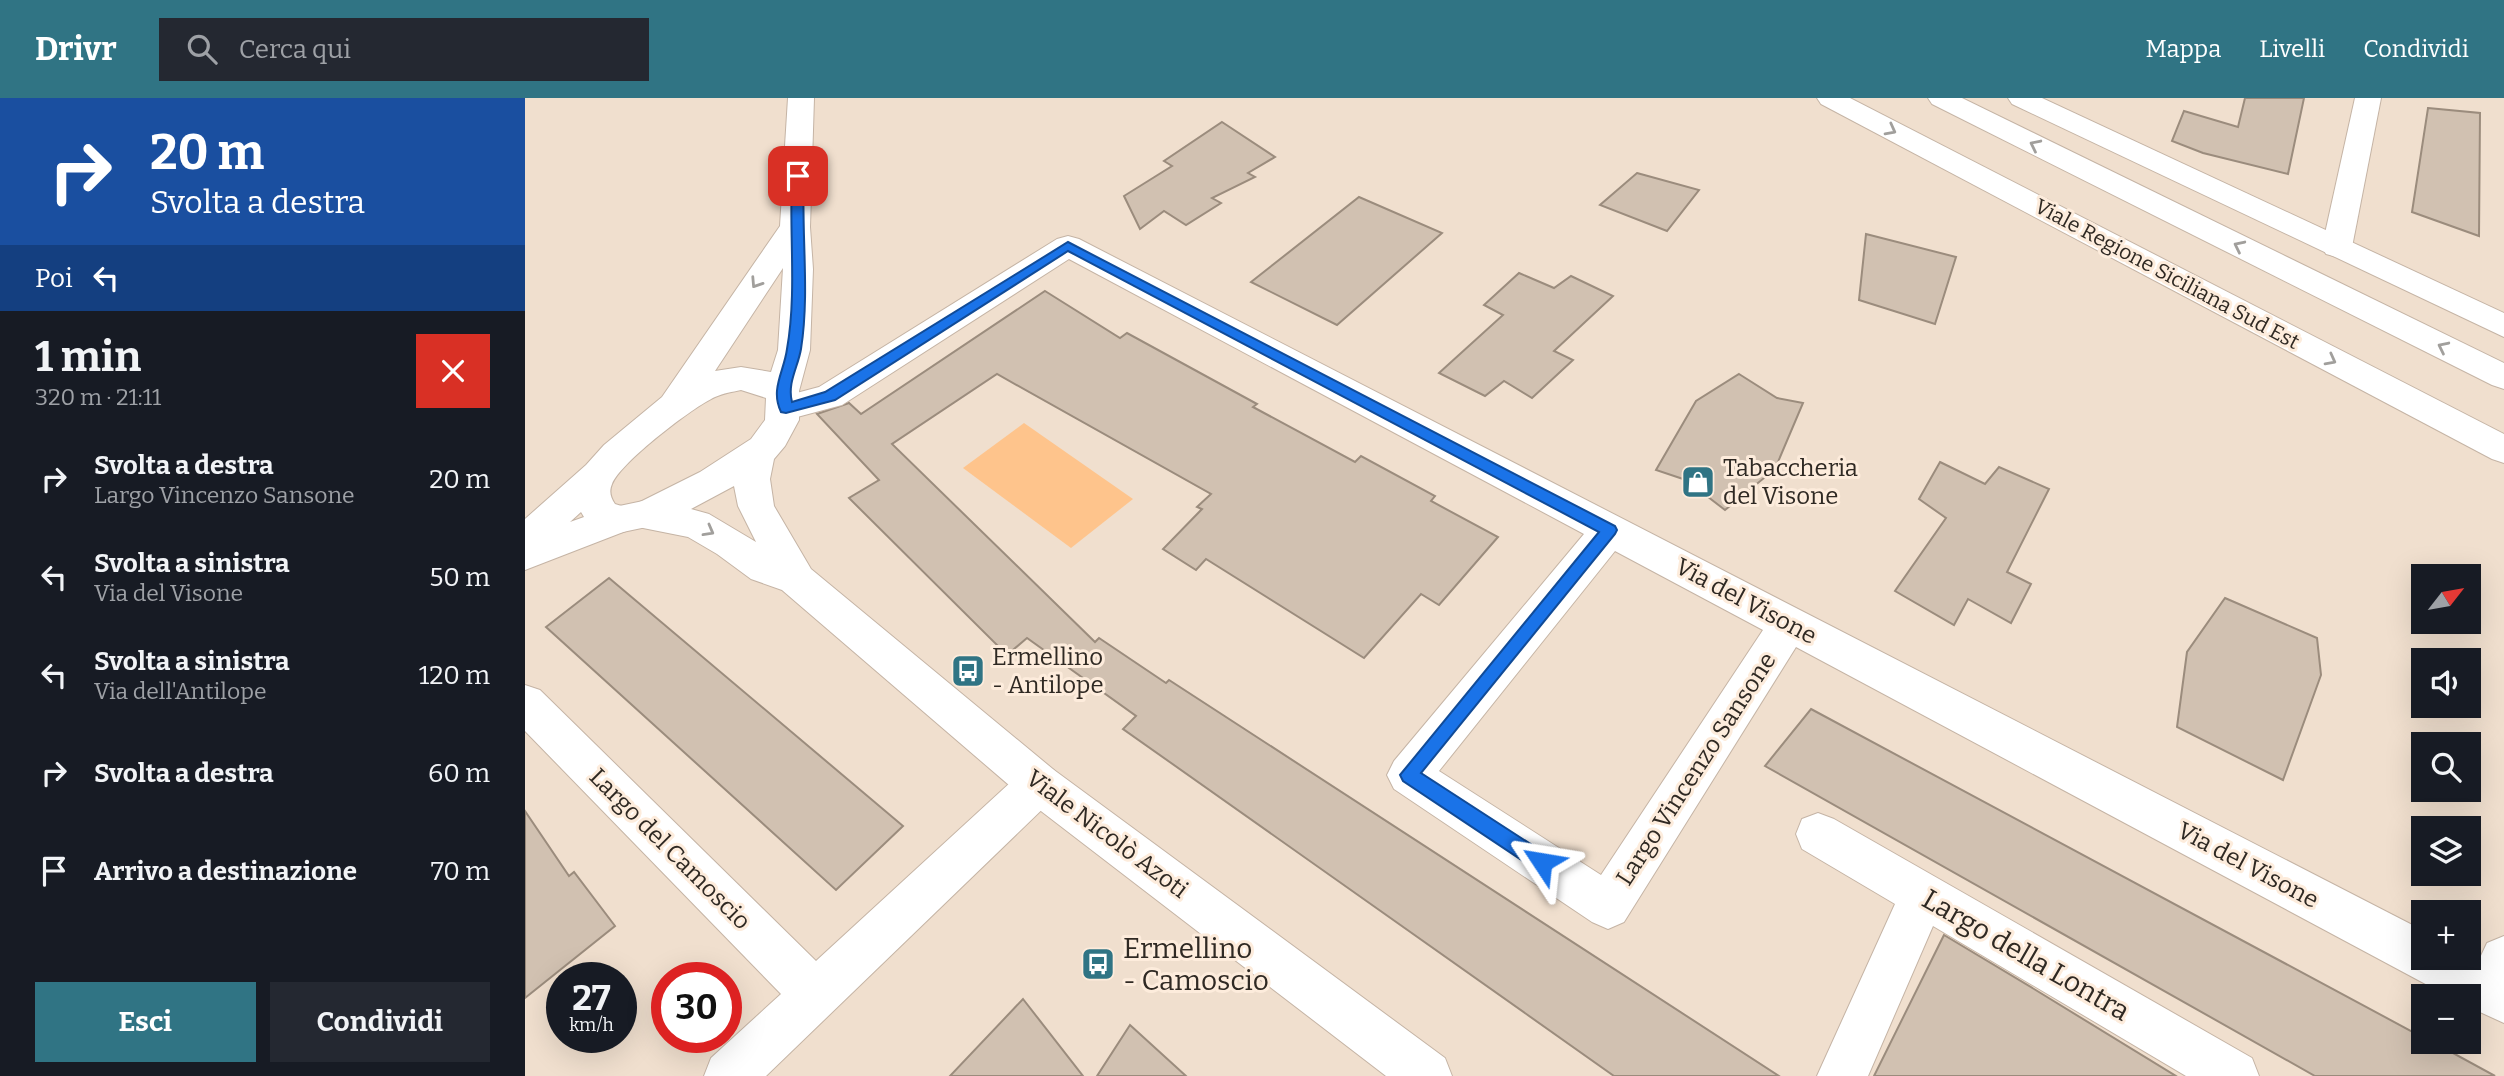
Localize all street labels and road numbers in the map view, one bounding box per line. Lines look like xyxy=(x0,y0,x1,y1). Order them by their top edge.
street label: Viale Regione Siciliana Sud Est xyxy=(2030,193,2304,355)
street label: Via del Visone xyxy=(1671,552,1821,650)
street label: Largo Vincenzo Sansone xyxy=(1610,647,1782,891)
street label: Largo del Camoscio xyxy=(584,763,756,935)
street label: Viale Nicolò Azoti xyxy=(1021,764,1193,904)
street label: Via del Visone xyxy=(2173,816,2323,914)
street label: Largo della Lontra xyxy=(1917,882,2135,1028)

